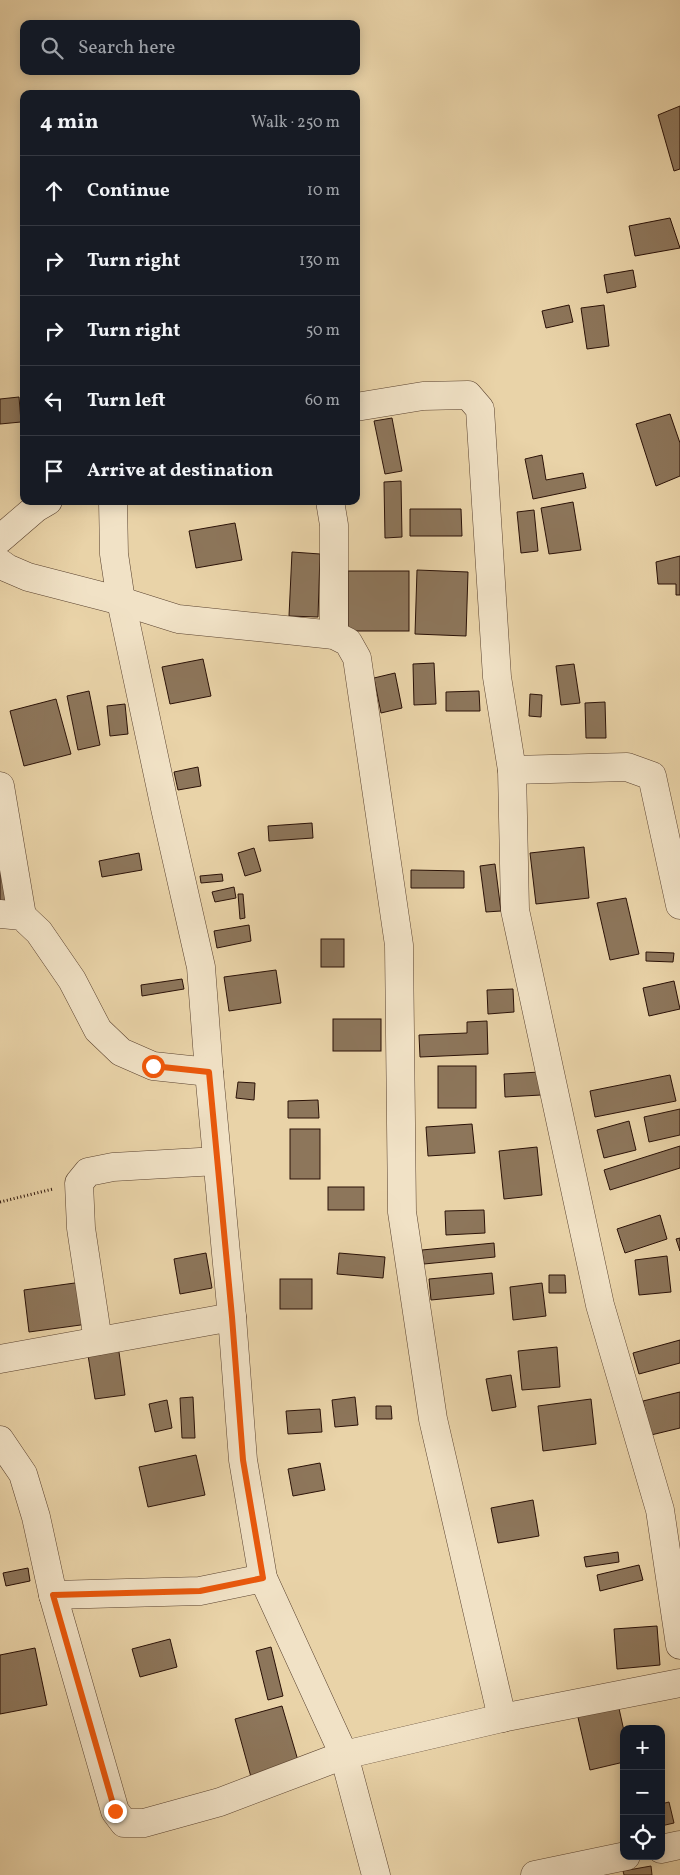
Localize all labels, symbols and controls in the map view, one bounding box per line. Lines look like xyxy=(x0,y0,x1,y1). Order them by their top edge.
search box xyxy=(20,20,360,75)
icon: search xyxy=(38,34,66,62)
text: Search here xyxy=(78,35,175,61)
text: 4 min xyxy=(40,108,99,137)
text: Walk · 250 m xyxy=(251,112,340,134)
icon: ahead xyxy=(40,177,68,205)
text: Continue xyxy=(87,178,170,204)
text: 10 m xyxy=(307,180,340,202)
icon: right xyxy=(40,247,68,275)
text: Turn right xyxy=(87,248,180,274)
text: 130 m xyxy=(299,250,340,272)
icon: right xyxy=(40,317,68,345)
text: Turn right xyxy=(87,318,180,344)
text: 50 m xyxy=(306,320,340,342)
icon: left xyxy=(40,387,68,415)
text: Turn left xyxy=(87,388,166,414)
text: 60 m xyxy=(305,390,340,412)
icon: arrive xyxy=(40,457,68,485)
text: Arrive at destination xyxy=(87,458,273,484)
route start xyxy=(142,1055,165,1078)
map controls xyxy=(620,1725,665,1860)
button: + xyxy=(620,1725,665,1770)
button: − xyxy=(620,1770,665,1815)
route end xyxy=(104,1800,127,1823)
button: locate xyxy=(620,1815,665,1860)

